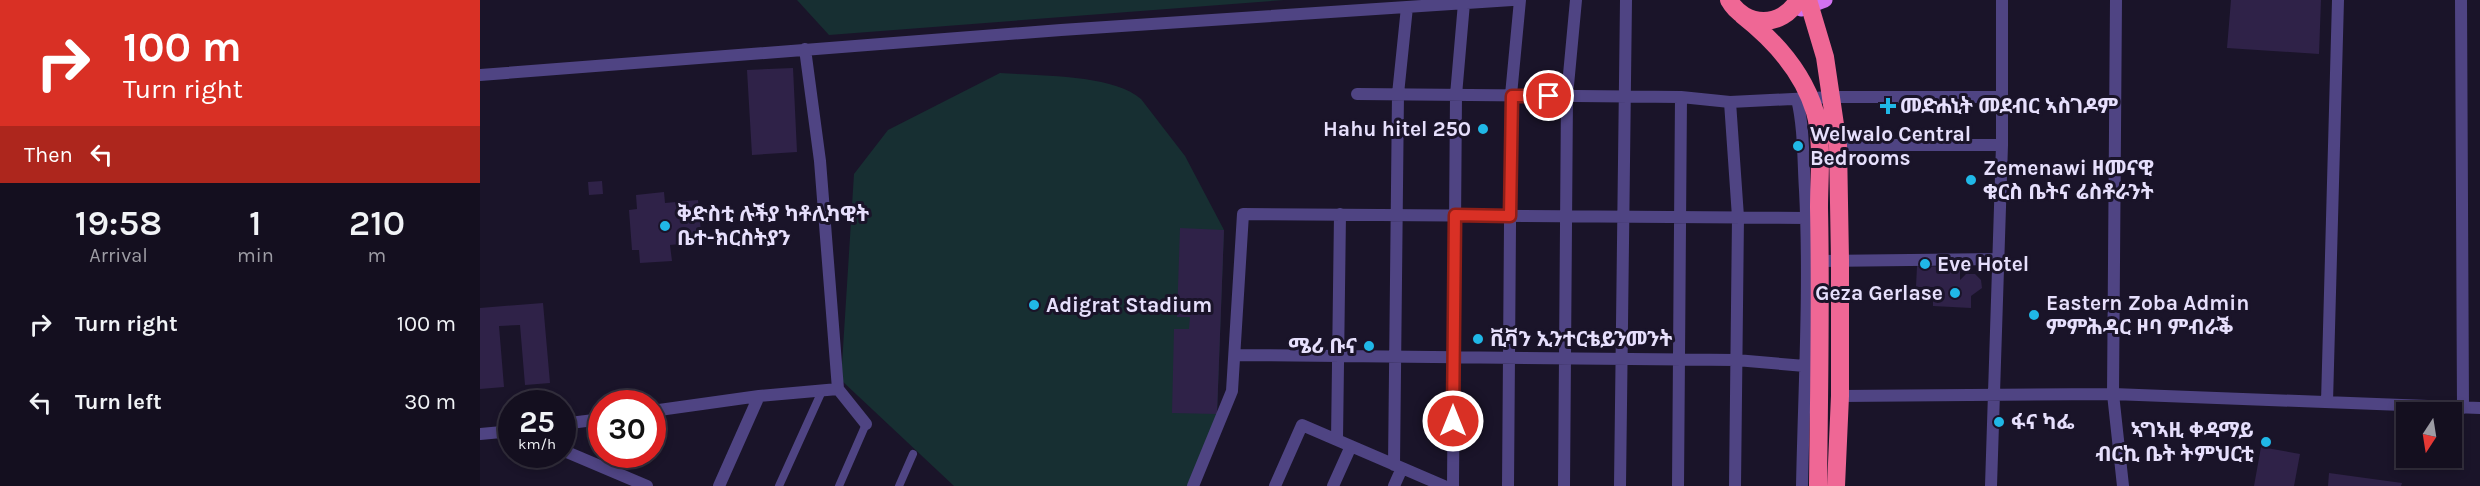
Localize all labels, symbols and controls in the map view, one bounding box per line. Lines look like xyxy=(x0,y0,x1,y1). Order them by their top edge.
text: 100 m xyxy=(123,22,242,72)
icon: right xyxy=(24,24,102,102)
pin xyxy=(1523,70,1574,121)
text: Turn right xyxy=(123,73,243,105)
icon: arrive xyxy=(1532,79,1565,112)
place label: መድሐኒት መደብር ኣስገዶም xyxy=(1900,94,2118,118)
marker: መድሐኒት መደብር ኣስገዶም xyxy=(1881,99,1895,113)
place label: Hahu hitel 250 xyxy=(1323,117,1471,141)
marker: Hahu hitel 250 xyxy=(1476,122,1490,136)
place label: Welwalo Central Bedrooms xyxy=(1810,122,1971,170)
icon: left xyxy=(85,138,118,171)
marker: Welwalo Central Bedrooms xyxy=(1791,139,1805,153)
text: Then xyxy=(24,142,73,168)
place label: Zemenawi ዘመናዊ ቁርስ ቤትና ሬስቶራንት xyxy=(1983,156,2154,204)
marker: Zemenawi ዘመናዊ ቁርስ ቤትና ሬስቶራንት xyxy=(1964,173,1978,187)
text: 19:58 xyxy=(75,202,162,244)
text: 1 xyxy=(249,202,262,244)
text: 210 xyxy=(349,202,405,244)
place label: ቅድስቲ ሉችያ ካቶሊካዊት ቤተ-ክርስትያን xyxy=(677,202,869,250)
marker: ቅድስቲ ሉችያ ካቶሊካዊት ቤተ-ክርስትያን xyxy=(658,219,672,233)
text: Arrival xyxy=(89,244,148,267)
text: min xyxy=(237,244,274,267)
text: m xyxy=(368,244,386,267)
place label: Eve Hotel xyxy=(1937,252,2029,276)
marker: Eve Hotel xyxy=(1918,257,1932,271)
place label: Geza Gerlase xyxy=(1815,281,1943,305)
marker: Geza Gerlase xyxy=(1948,286,1962,300)
place label: Eastern Zoba Admin ምምሕዳር ዞባ ምብራቕ xyxy=(2046,291,2249,339)
place label: Adigrat Stadium xyxy=(1046,293,1212,317)
marker: Adigrat Stadium xyxy=(1027,298,1041,312)
icon: right xyxy=(24,308,57,341)
marker: Eastern Zoba Admin ምምሕዳር ዞባ ምብራቕ xyxy=(2027,308,2041,322)
text: Turn right xyxy=(75,311,178,337)
text: 100 m xyxy=(397,311,456,337)
place label: ቪቫን ኢንተርቴይንመንት xyxy=(1490,327,1672,351)
marker: ቪቫን ኢንተርቴይንመንት xyxy=(1471,332,1485,346)
place label: ሜሪ ቡና xyxy=(1288,334,1357,358)
marker: ሜሪ ቡና xyxy=(1362,339,1376,353)
icon: left xyxy=(24,386,57,419)
text: Turn left xyxy=(75,389,162,415)
text: 30 m xyxy=(404,389,456,415)
position arrow xyxy=(1421,389,1485,453)
speed limit sign: 30 xyxy=(588,390,666,468)
north arrow xyxy=(2396,402,2462,468)
map controls xyxy=(2396,402,2462,468)
text: 25 xyxy=(519,404,555,440)
place label: ፋና ካፌ xyxy=(2011,410,2075,434)
marker: ፋና ካፌ xyxy=(1992,415,2006,429)
place label: ኣግኣዚ ቀዳማይ ብርኪ ቤት ትምህርቲ xyxy=(2095,418,2254,466)
text: km/h xyxy=(518,435,556,453)
marker: ኣግኣዚ ቀዳማይ ብርኪ ቤት ትምህርቲ xyxy=(2259,435,2273,449)

